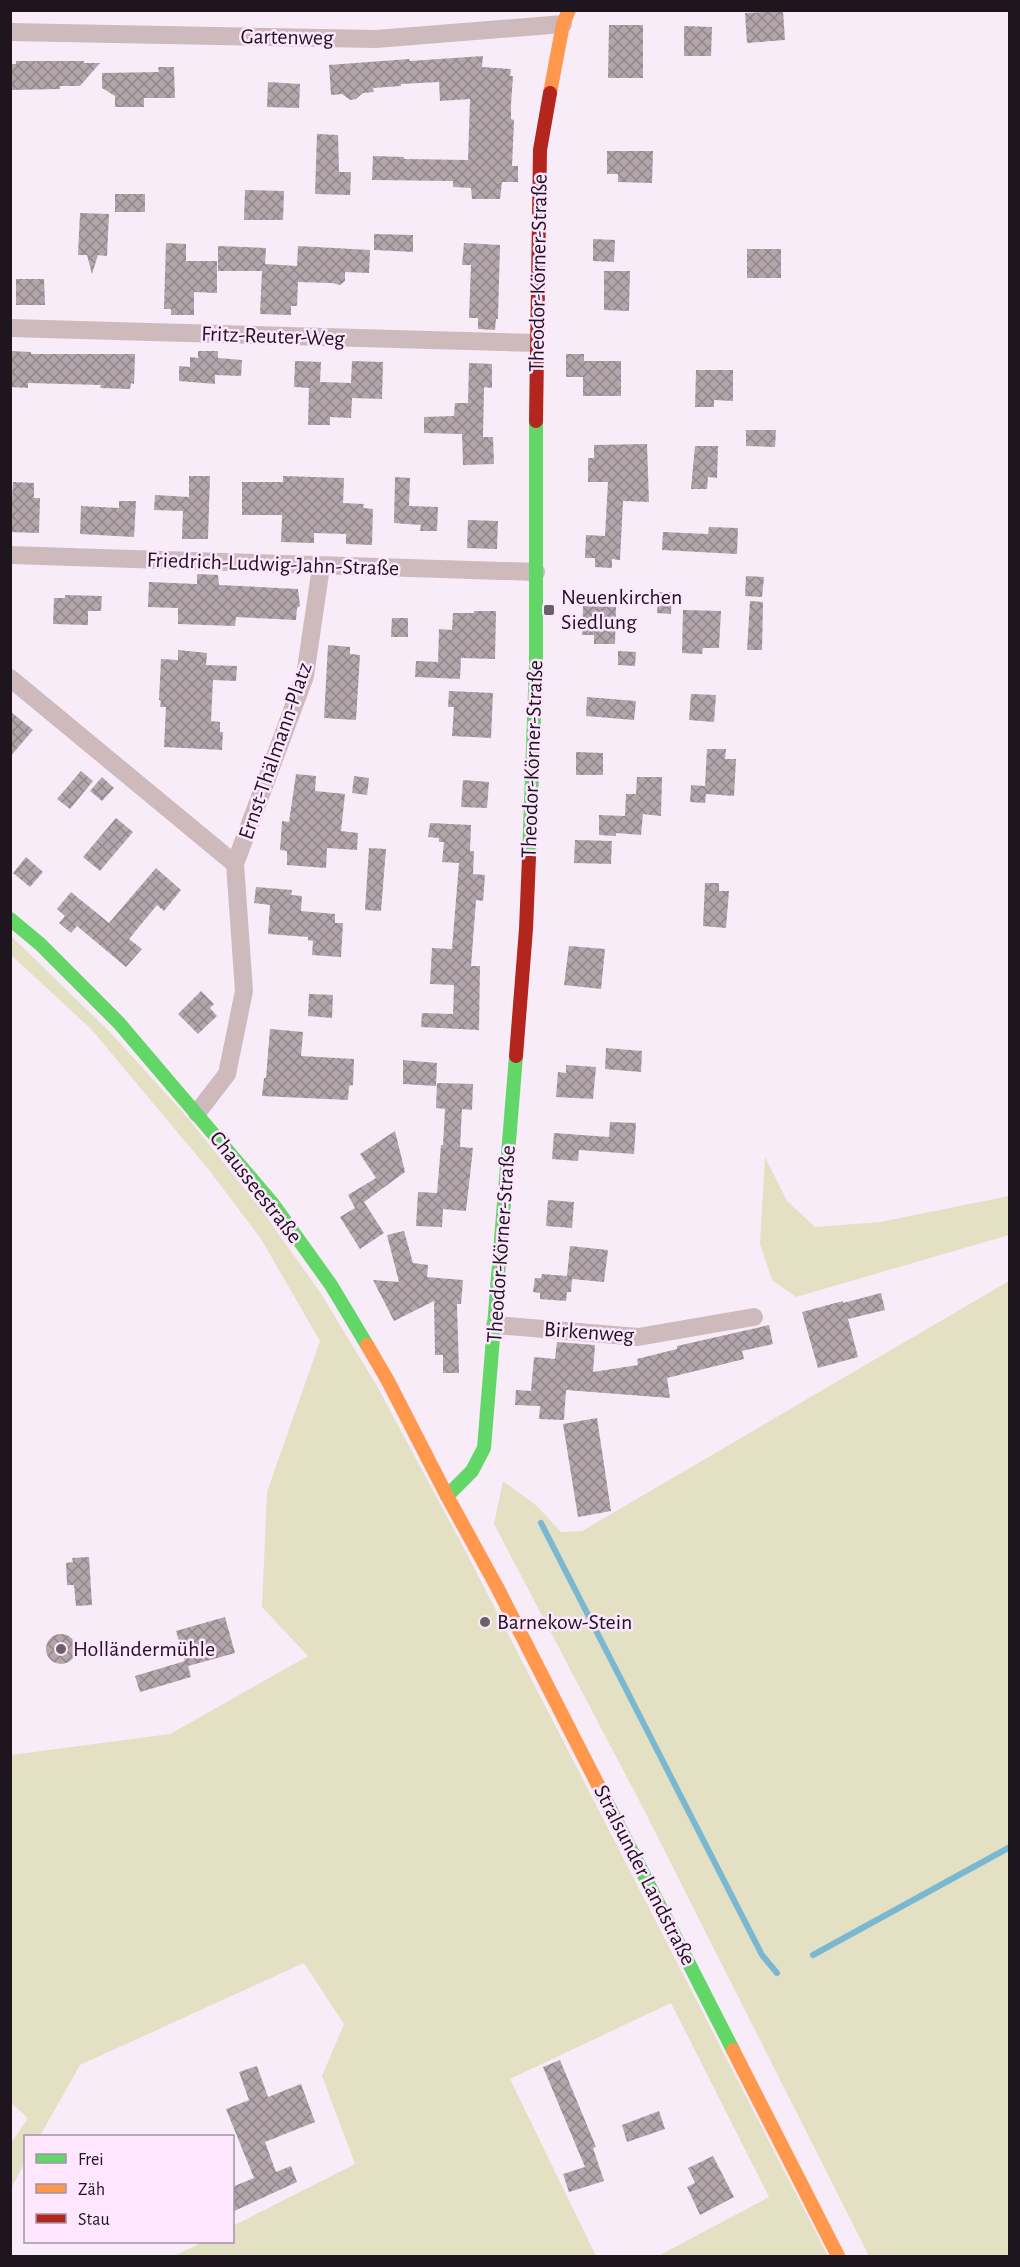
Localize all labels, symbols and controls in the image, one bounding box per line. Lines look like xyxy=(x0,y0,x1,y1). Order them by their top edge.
street label: Gartenweg xyxy=(240,25,334,49)
street label: Theodor-Körner-Straße xyxy=(525,174,551,372)
street label: Fritz-Reuter-Weg xyxy=(201,323,345,350)
street label: Friedrich-Ludwig-Jahn-Straße xyxy=(146,549,400,579)
place label: Neuenkirchen Siedlung xyxy=(561,586,682,633)
marker: Neuenkirchen Siedlung xyxy=(542,603,556,617)
street label: Ernst-Thälmann-Platz xyxy=(234,660,316,842)
street label: Theodor-Körner-Straße xyxy=(518,660,546,858)
street label: Chausseestraße xyxy=(206,1127,306,1247)
street label: Theodor-Körner-Straße xyxy=(483,1144,519,1344)
street label: Birkenweg xyxy=(543,1318,635,1346)
place label: Barnekow-Stein xyxy=(497,1611,632,1633)
marker: Barnekow-Stein xyxy=(478,1615,492,1629)
place label: Holländermühle xyxy=(73,1638,215,1660)
marker: Holländermühle xyxy=(54,1642,68,1656)
street label: Stralsunder Landstraße xyxy=(590,1781,700,1969)
legend xyxy=(24,2135,234,2243)
text: Frei xyxy=(78,2151,104,2169)
text: Zäh xyxy=(78,2181,105,2199)
text: Stau xyxy=(78,2211,110,2229)

